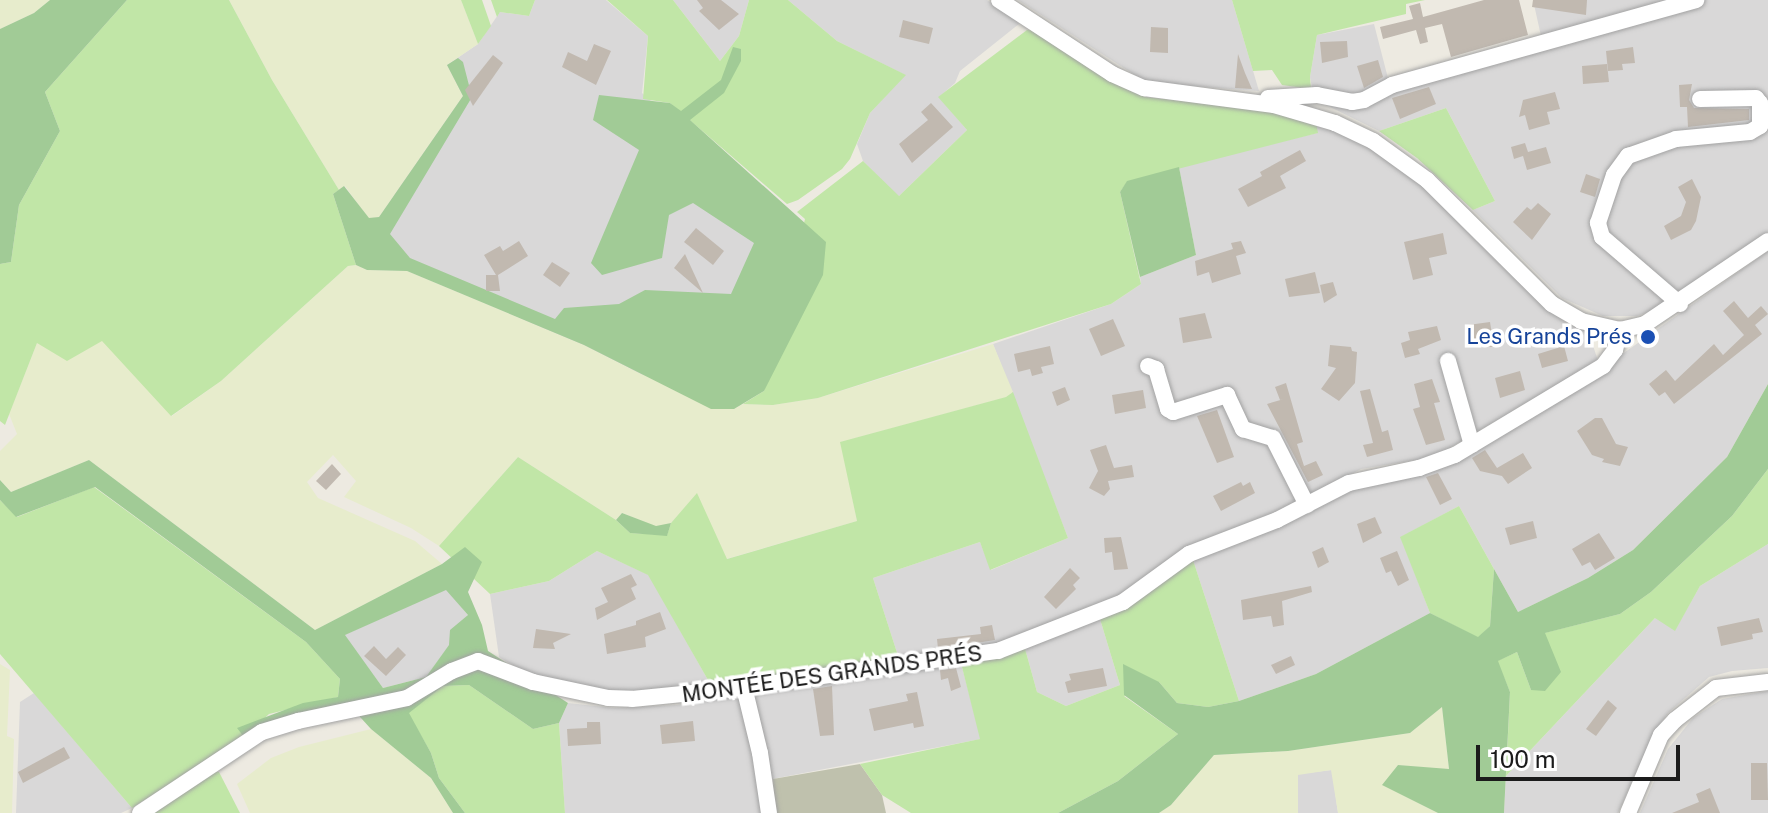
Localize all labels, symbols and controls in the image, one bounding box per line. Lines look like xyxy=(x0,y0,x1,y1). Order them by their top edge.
place label: Les Grands Prés xyxy=(1466,324,1632,350)
marker: Les Grands Prés xyxy=(1639,328,1657,346)
street label: MONTÉE DES GRANDS PRÉS xyxy=(680,640,984,708)
scale bar xyxy=(1480,729,1684,779)
text: 100 m xyxy=(1490,745,1556,773)

